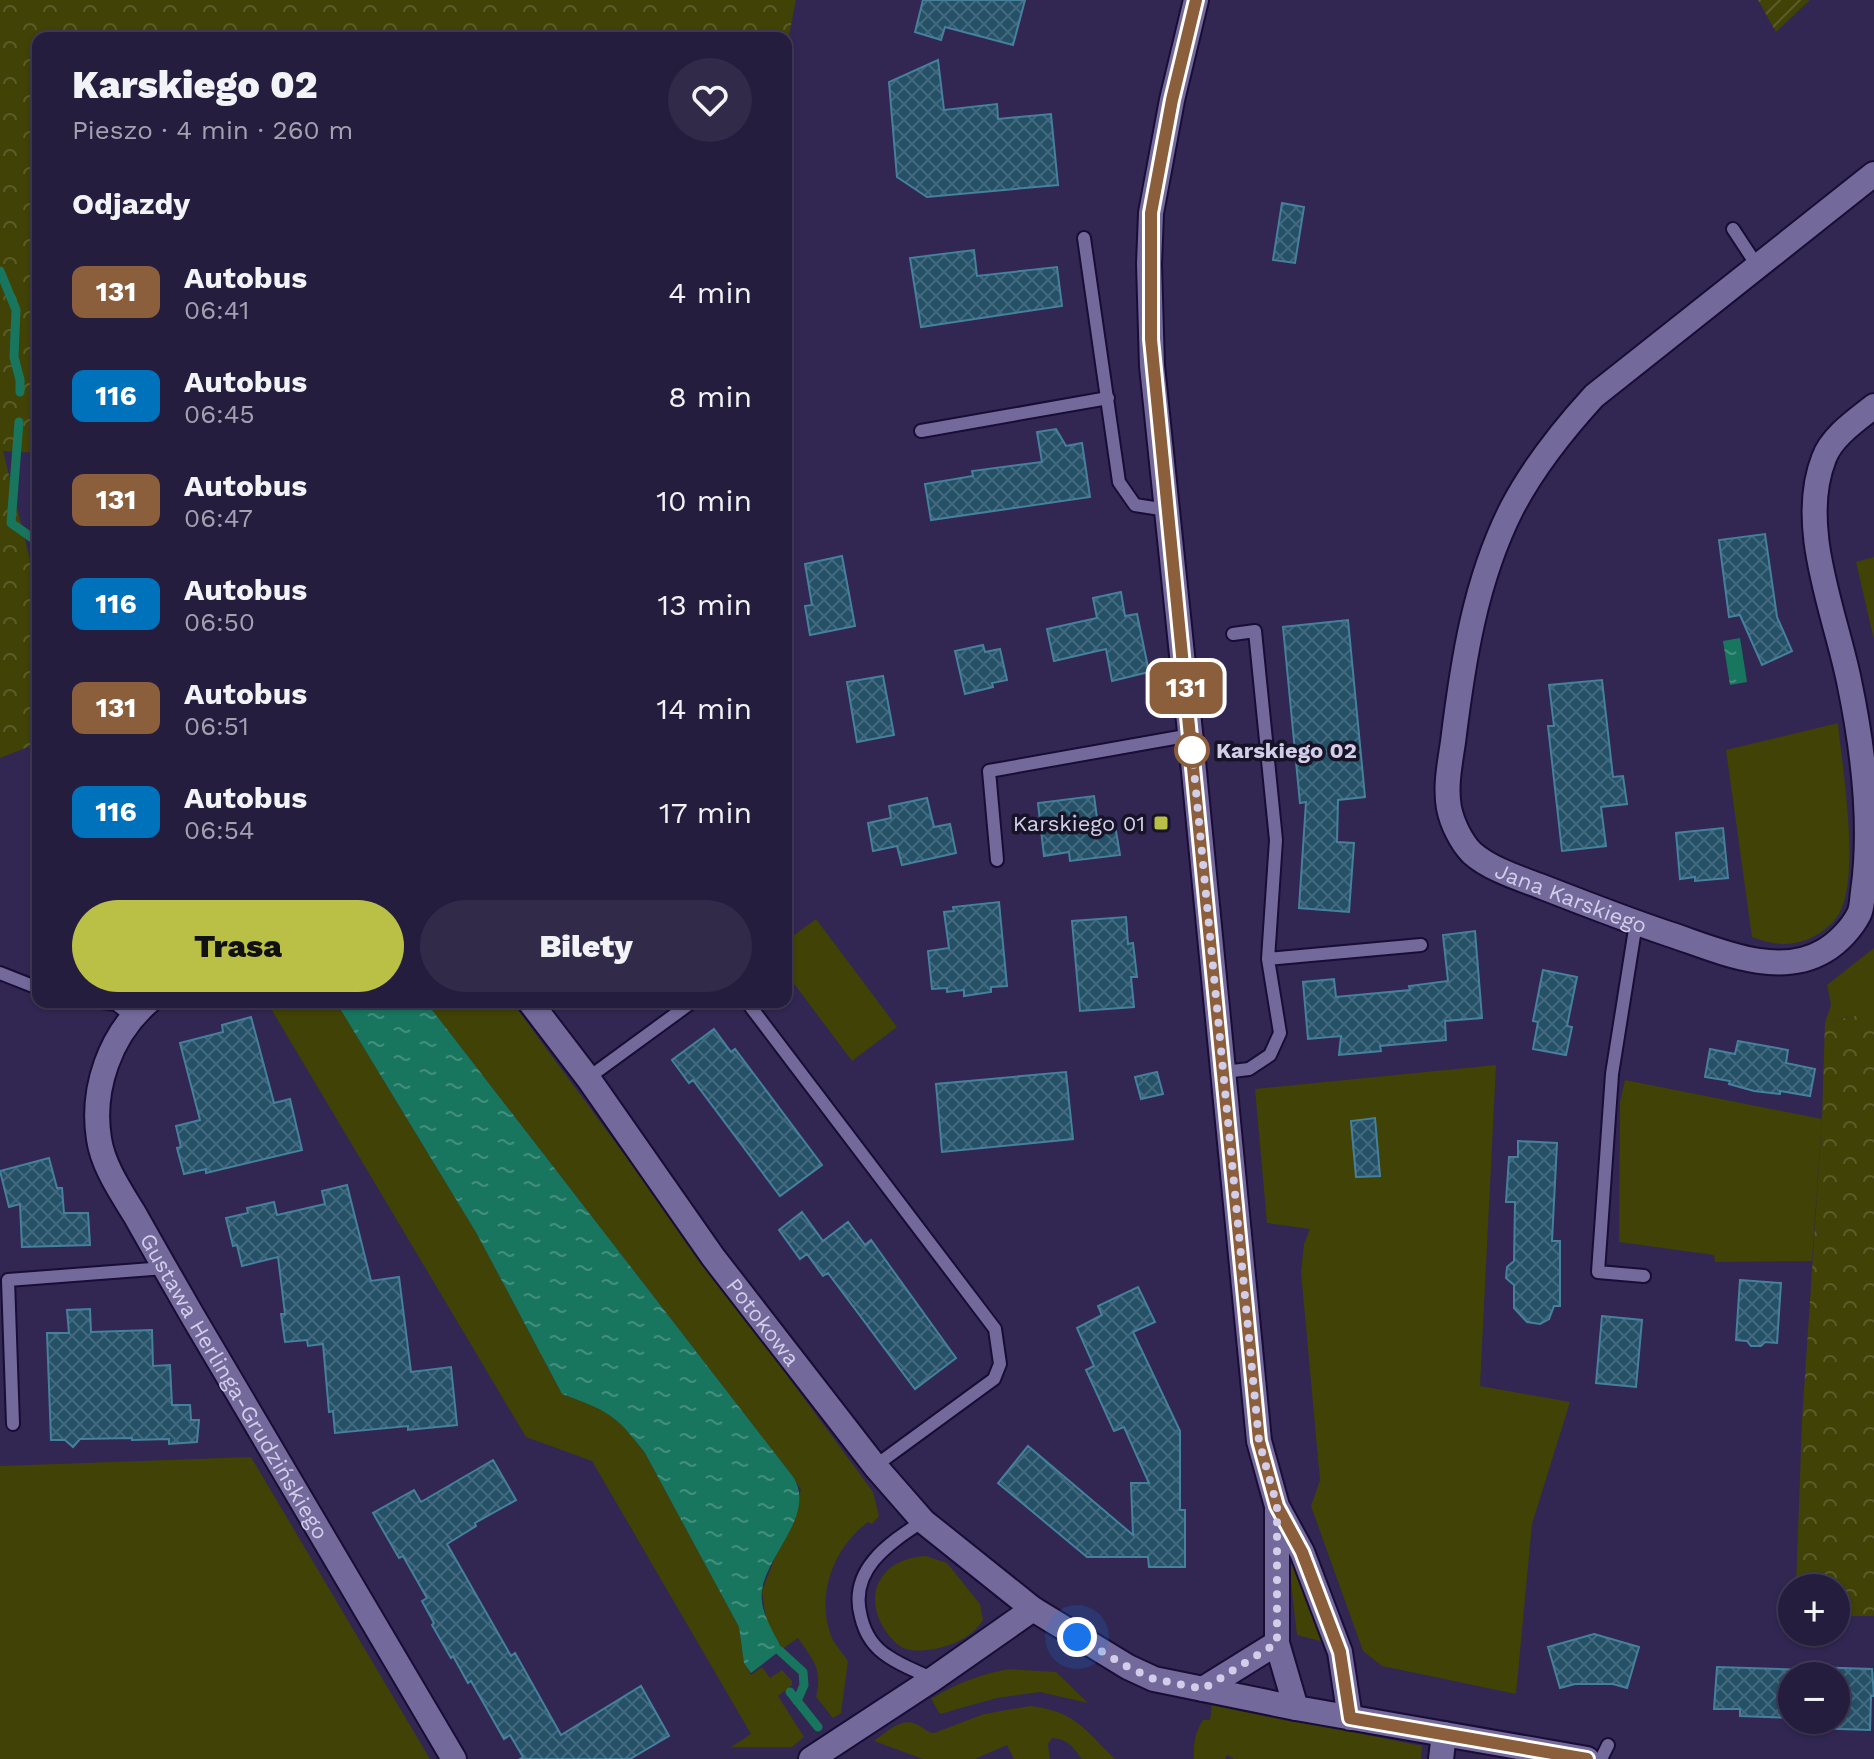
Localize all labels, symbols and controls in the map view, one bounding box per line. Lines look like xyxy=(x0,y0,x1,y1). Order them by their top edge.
button: heart xyxy=(668,58,752,142)
text: Karskiego 02 xyxy=(72,63,318,107)
text: Pieszo · 4 min · 260 m xyxy=(72,115,353,145)
text: Odjazdy xyxy=(72,186,190,221)
text: Autobus xyxy=(184,260,307,295)
text: 131 xyxy=(96,275,136,308)
text: 4 min xyxy=(668,275,752,310)
text: 06:41 xyxy=(184,295,249,325)
text: Autobus xyxy=(184,364,307,399)
text: 116 xyxy=(95,379,137,412)
text: 8 min xyxy=(668,379,752,414)
text: 06:45 xyxy=(184,399,255,429)
text: Autobus xyxy=(184,468,307,503)
text: 131 xyxy=(96,483,136,516)
text: 10 min xyxy=(656,483,752,518)
text: 06:47 xyxy=(184,503,253,533)
text: Autobus xyxy=(184,572,307,607)
text: 116 xyxy=(95,587,137,620)
text: 13 min xyxy=(657,587,752,622)
text: 06:50 xyxy=(184,607,255,637)
line badge: 131 xyxy=(1140,662,1232,714)
text: 131 xyxy=(1166,671,1206,704)
text: Autobus xyxy=(184,676,307,711)
text: 131 xyxy=(96,691,136,724)
text: 14 min xyxy=(657,691,752,726)
text: 06:51 xyxy=(184,711,249,741)
marker: Karskiego 02 xyxy=(1175,733,1209,767)
place label: Karskiego 02 xyxy=(1216,738,1357,763)
text: Autobus xyxy=(184,780,307,815)
text: 116 xyxy=(95,795,137,828)
text: 17 min xyxy=(659,795,752,830)
place label: Karskiego 01 xyxy=(1013,811,1145,836)
marker: Karskiego 01 xyxy=(1152,814,1170,832)
text: 06:54 xyxy=(184,815,255,845)
street label: Jana Karskiego xyxy=(1491,858,1650,938)
button: Trasa xyxy=(72,900,404,992)
button: Bilety xyxy=(420,900,752,992)
street label: Gustawa Herlinga-Grudzińskiego xyxy=(135,1229,333,1544)
street label: Potokowa xyxy=(721,1273,805,1371)
map controls xyxy=(1778,1574,1850,1734)
button: + xyxy=(1778,1574,1850,1646)
your location xyxy=(1057,1617,1097,1657)
button: − xyxy=(1778,1662,1850,1734)

